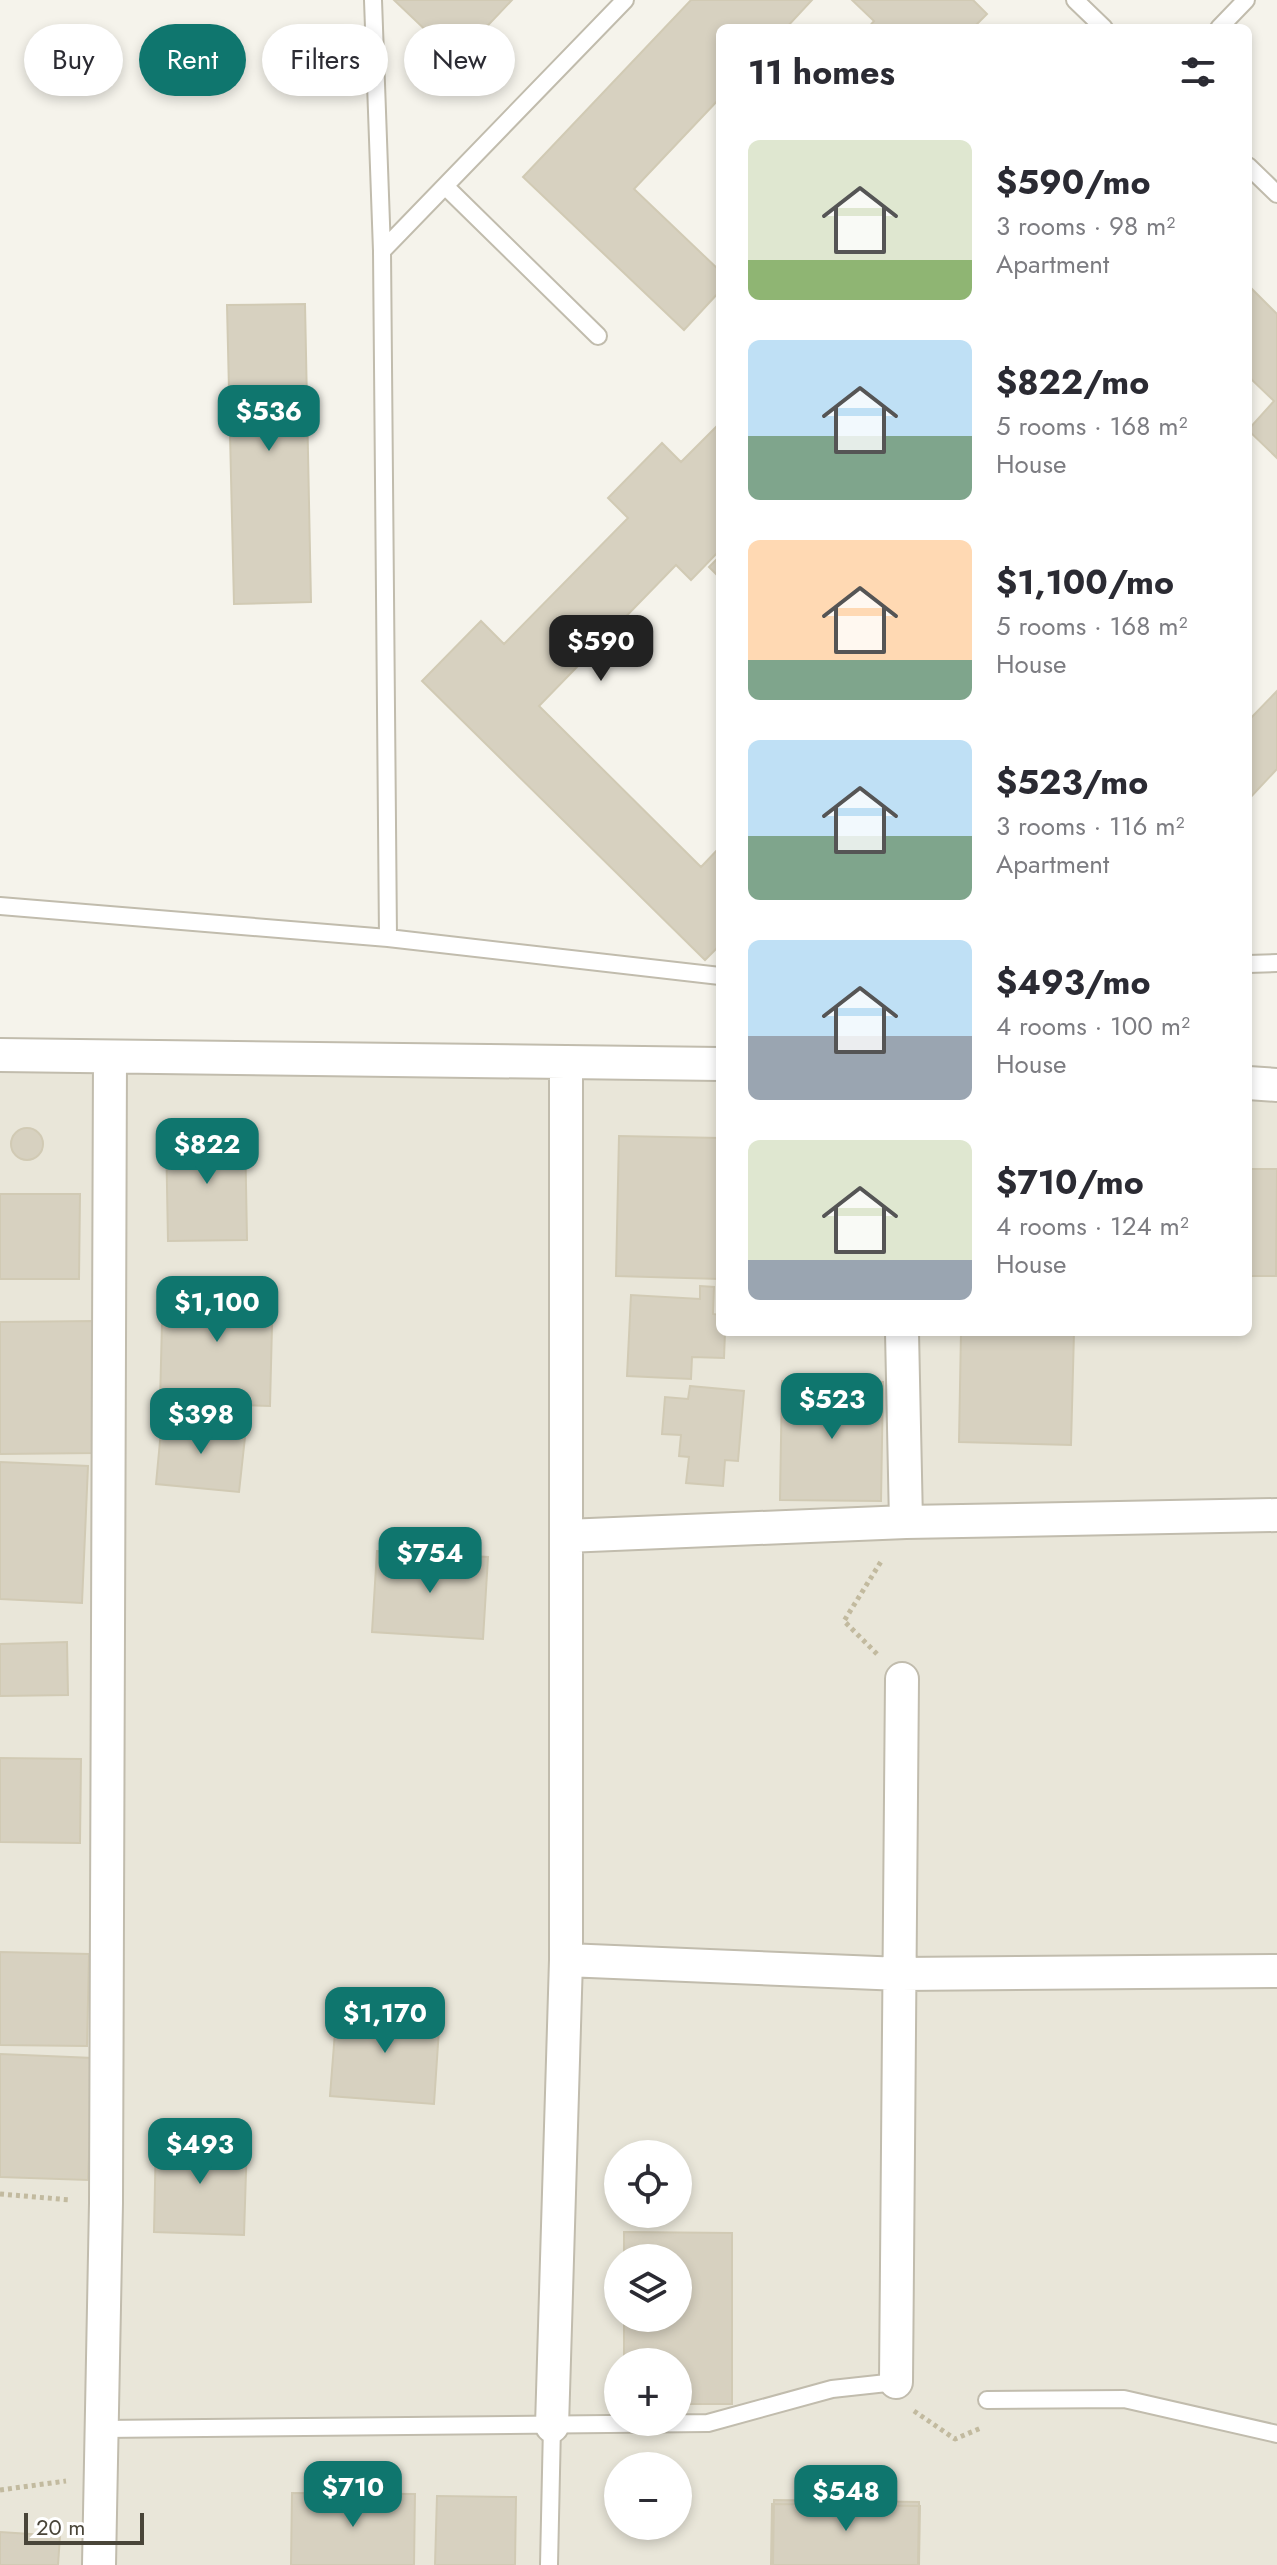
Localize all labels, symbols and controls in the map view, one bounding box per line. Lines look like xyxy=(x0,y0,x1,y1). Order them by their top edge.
chip: Buy xyxy=(24,24,123,96)
chip: Rent xyxy=(139,24,246,96)
chip: Filters xyxy=(262,24,388,96)
chip: New xyxy=(404,24,515,96)
text: 11 homes xyxy=(748,48,895,97)
icon: filters xyxy=(1176,50,1220,94)
text: $590/mo xyxy=(996,158,1151,207)
icon: home xyxy=(812,172,908,268)
text: 3 rooms · 98 m² xyxy=(996,207,1175,245)
text: Apartment xyxy=(996,245,1109,283)
text: $822/mo xyxy=(996,358,1149,407)
icon: home xyxy=(812,372,908,468)
pin: $536 xyxy=(222,385,316,453)
text: $536 xyxy=(236,392,302,430)
text: 5 rooms · 168 m² xyxy=(996,407,1188,445)
text: House xyxy=(996,445,1066,483)
text: $1,100/mo xyxy=(996,558,1174,607)
icon: home xyxy=(812,572,908,668)
text: 5 rooms · 168 m² xyxy=(996,607,1188,645)
pin: $590 xyxy=(554,615,648,683)
text: $590 xyxy=(567,622,635,660)
text: House xyxy=(996,645,1066,683)
text: $523/mo xyxy=(996,758,1148,807)
icon: home xyxy=(812,772,908,868)
text: 3 rooms · 116 m² xyxy=(996,807,1185,845)
text: Apartment xyxy=(996,845,1109,883)
text: $493/mo xyxy=(996,958,1150,1007)
icon: home xyxy=(812,972,908,1068)
text: 4 rooms · 100 m² xyxy=(996,1007,1190,1045)
text: House xyxy=(996,1045,1066,1083)
pin: $822 xyxy=(160,1118,254,1186)
text: $822 xyxy=(174,1125,240,1163)
text: $710/mo xyxy=(996,1158,1144,1207)
icon: home xyxy=(812,1172,908,1268)
text: 4 rooms · 124 m² xyxy=(996,1207,1189,1245)
text: House xyxy=(996,1245,1066,1283)
pin: $1,100 xyxy=(152,1276,282,1344)
text: $1,100 xyxy=(174,1283,260,1321)
pin: $523 xyxy=(785,1373,879,1441)
text: $523 xyxy=(799,1380,865,1418)
pin: $398 xyxy=(154,1388,248,1456)
text: $398 xyxy=(168,1395,234,1433)
pin: $754 xyxy=(383,1527,477,1595)
text: $754 xyxy=(397,1534,463,1572)
pin: $1,170 xyxy=(320,1987,450,2055)
text: $1,170 xyxy=(343,1994,427,2032)
pin: $493 xyxy=(153,2118,247,2186)
text: $493 xyxy=(166,2125,234,2163)
map controls xyxy=(604,2140,692,2540)
button: locate xyxy=(604,2140,692,2228)
button: layers xyxy=(604,2244,692,2332)
button: + xyxy=(604,2348,692,2436)
button: − xyxy=(604,2452,692,2540)
pin: $710 xyxy=(306,2461,400,2529)
pin: $548 xyxy=(799,2465,893,2533)
text: $710 xyxy=(322,2468,384,2506)
text: $548 xyxy=(812,2472,880,2510)
scale bar xyxy=(24,2509,144,2545)
text: 20 m xyxy=(36,2511,85,2543)

